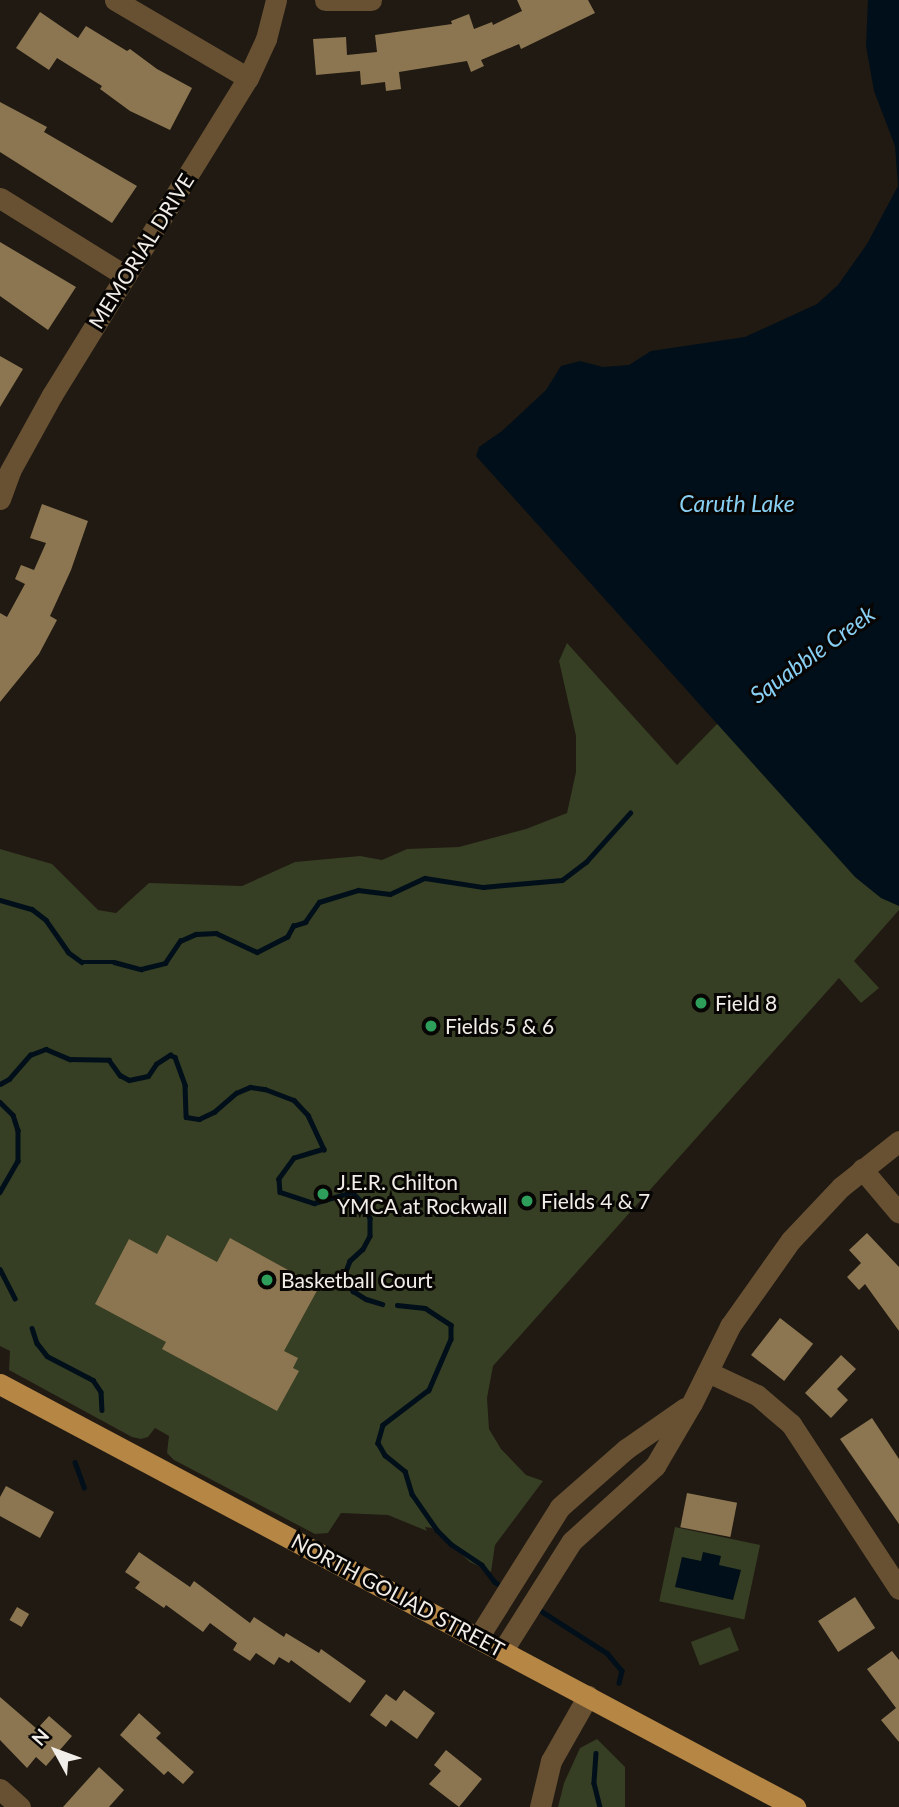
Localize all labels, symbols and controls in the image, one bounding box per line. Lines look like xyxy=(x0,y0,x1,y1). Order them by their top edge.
street label: MEMORIAL DRIVE xyxy=(83,169,199,333)
water label: Caruth Lake xyxy=(679,489,795,517)
water label: Squabble Creek xyxy=(744,599,880,709)
place label: Field 8 xyxy=(715,990,777,1016)
marker: Field 8 xyxy=(693,995,709,1011)
place label: Fields 5 & 6 xyxy=(445,1013,554,1039)
marker: Fields 5 & 6 xyxy=(423,1018,439,1034)
place label: J.E.R. Chilton YMCA at Rockwall xyxy=(337,1169,508,1219)
marker: J.E.R. Chilton YMCA at Rockwall xyxy=(315,1186,331,1202)
place label: Fields 4 & 7 xyxy=(541,1188,650,1214)
marker: Fields 4 & 7 xyxy=(519,1193,535,1209)
place label: Basketball Court xyxy=(281,1267,433,1293)
marker: Basketball Court xyxy=(259,1272,275,1288)
street label: NORTH GOLIAD STREET xyxy=(287,1528,509,1662)
north arrow xyxy=(21,1716,91,1786)
text: N xyxy=(26,1724,53,1750)

